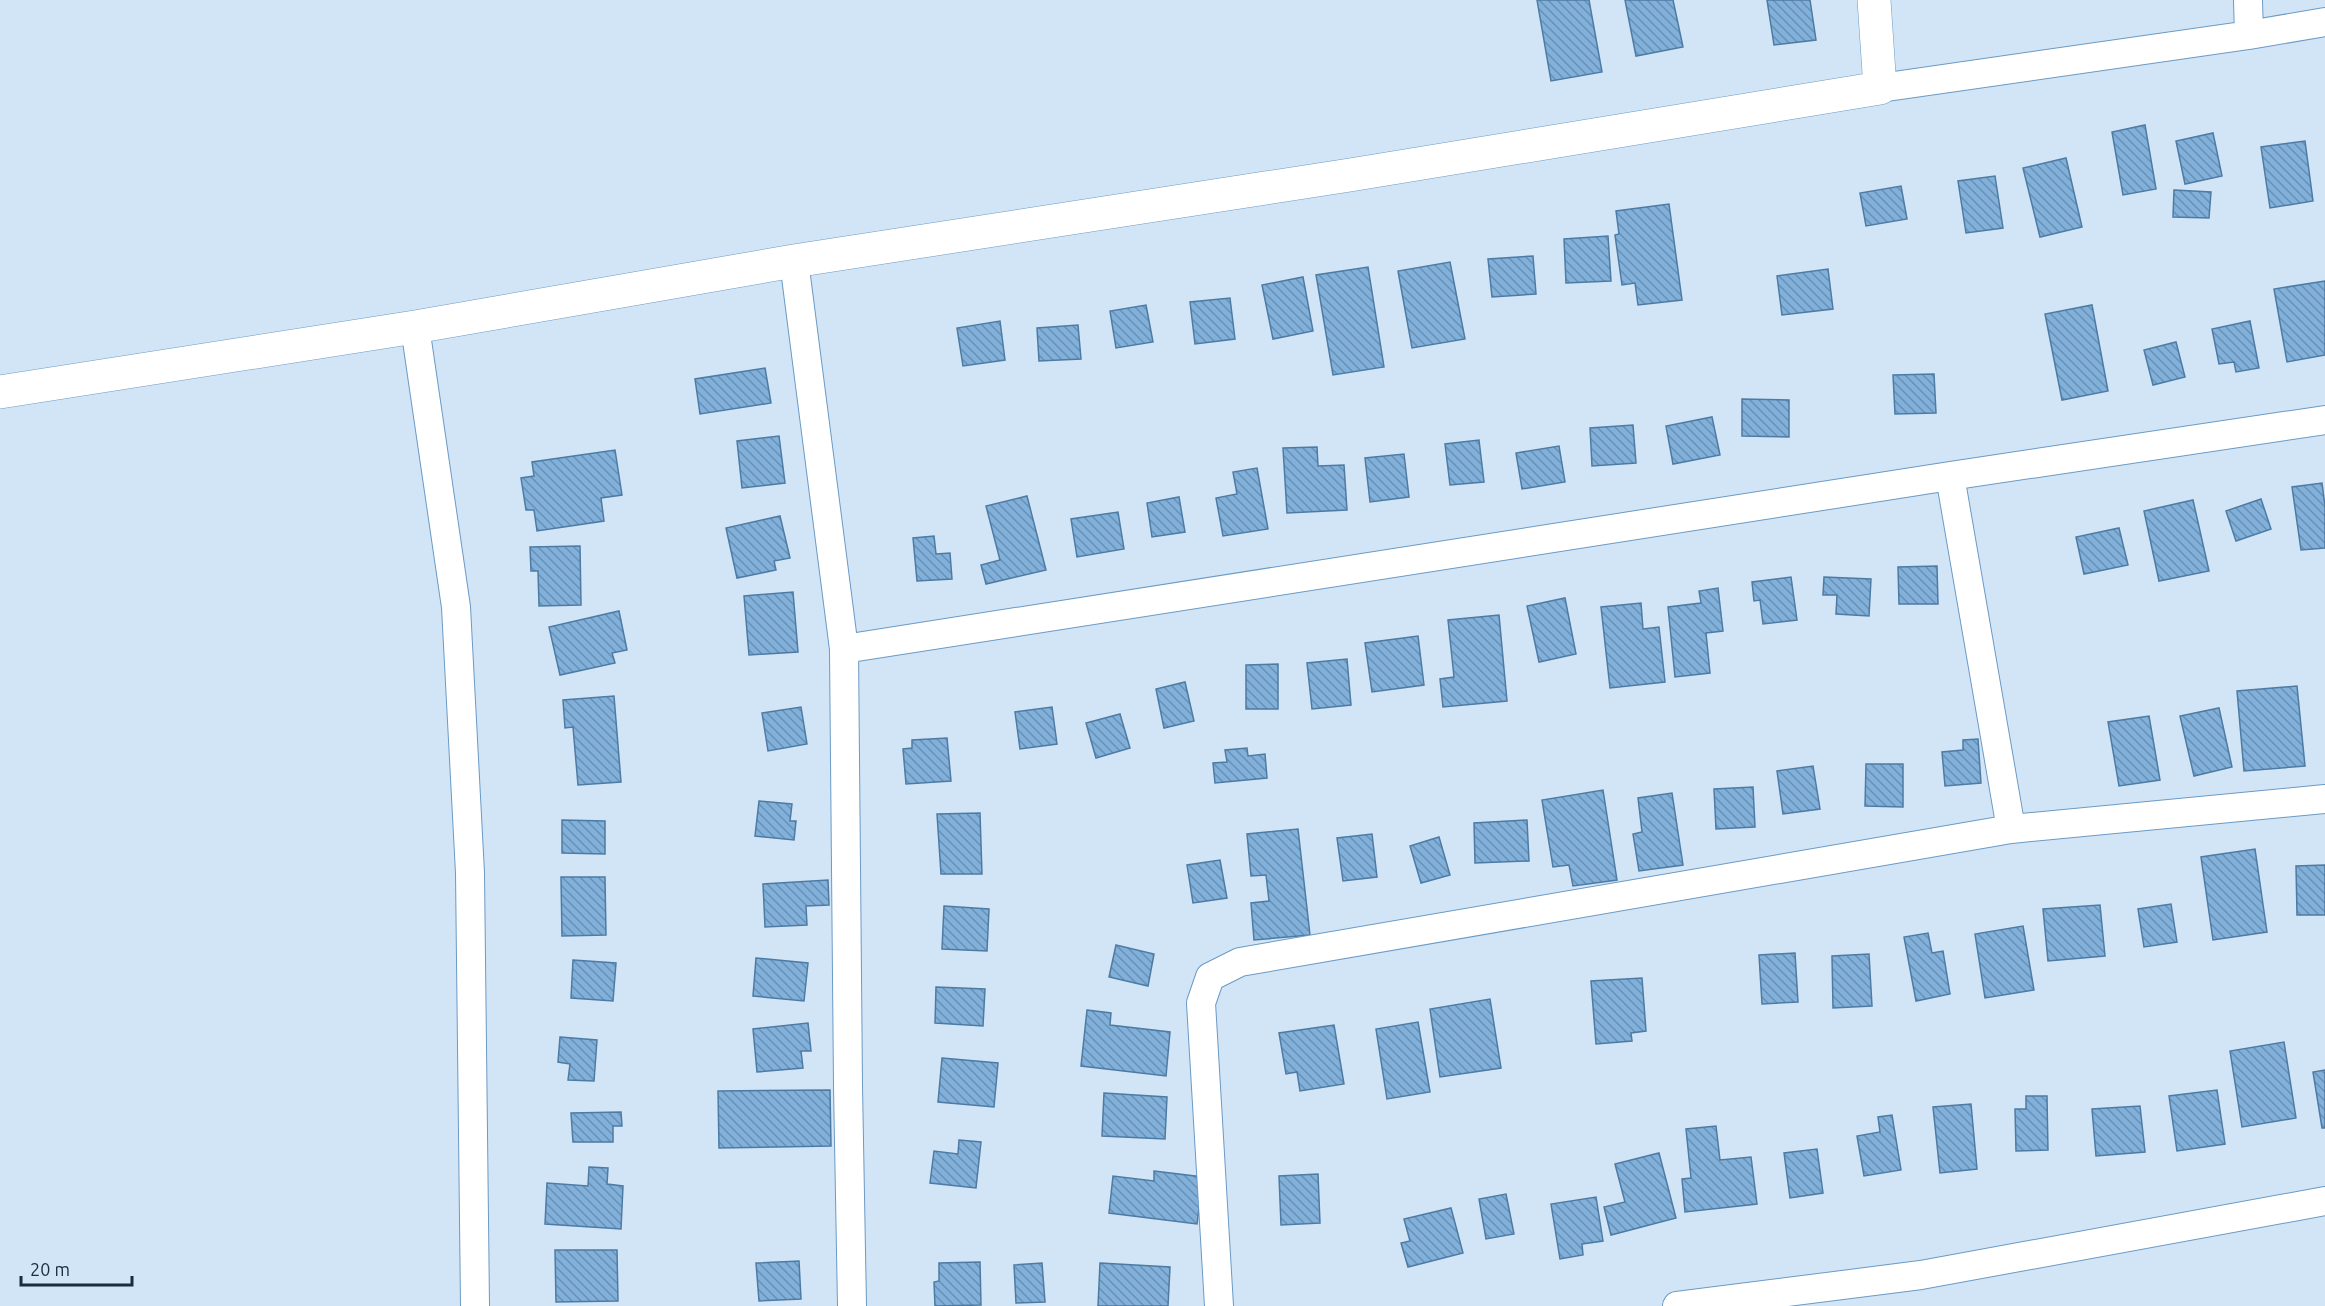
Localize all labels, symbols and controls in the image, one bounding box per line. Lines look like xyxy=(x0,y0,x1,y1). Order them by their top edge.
scale bar xyxy=(21,1249,132,1287)
text: 20 m xyxy=(30,1259,70,1279)

